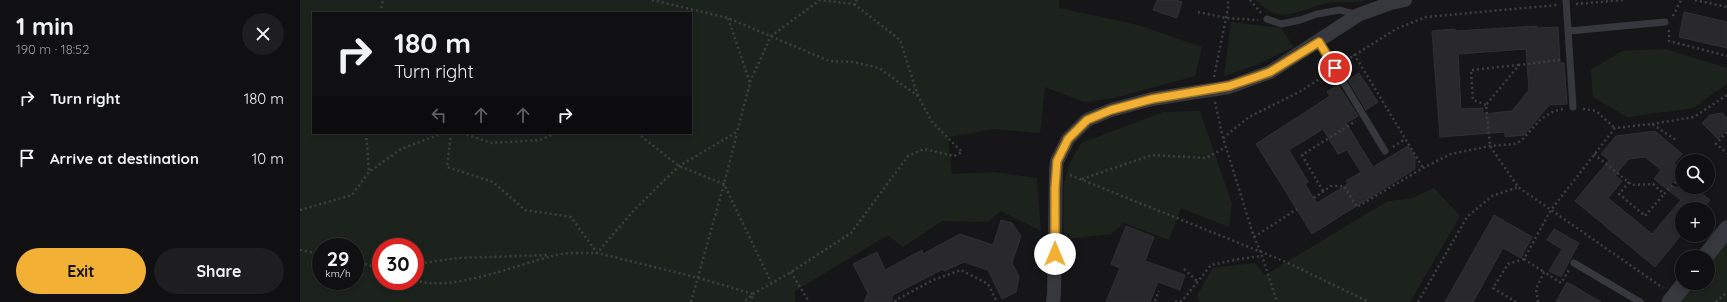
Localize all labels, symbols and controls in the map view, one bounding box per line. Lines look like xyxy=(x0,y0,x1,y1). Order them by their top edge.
text: 1 min xyxy=(16,11,74,41)
button: close xyxy=(242,13,284,55)
text: 180 m xyxy=(394,25,471,60)
icon: right xyxy=(328,28,380,80)
text: 190 m · 18:52 xyxy=(16,41,89,57)
pin xyxy=(1318,51,1352,85)
icon: arrive xyxy=(1324,57,1346,79)
text: Turn right xyxy=(394,60,474,83)
icon: right xyxy=(16,87,38,109)
text: Turn right xyxy=(50,89,121,108)
text: 180 m xyxy=(244,89,284,108)
icon: left xyxy=(428,104,450,126)
icon: ahead xyxy=(470,104,492,126)
icon: ahead xyxy=(512,104,534,126)
icon: right xyxy=(554,104,576,126)
icon: arrive xyxy=(16,147,38,169)
text: Arrive at destination xyxy=(50,149,199,168)
text: 10 m xyxy=(252,149,284,168)
map controls xyxy=(1675,154,1715,290)
button: search xyxy=(1675,154,1715,194)
button: + xyxy=(1675,202,1715,242)
position arrow xyxy=(1034,233,1076,275)
speed limit sign: 30 xyxy=(372,238,424,290)
text: 29 xyxy=(327,246,349,271)
button: Exit xyxy=(16,248,146,294)
button: Share xyxy=(154,248,284,294)
button: − xyxy=(1675,250,1715,290)
text: km/h xyxy=(325,267,351,280)

